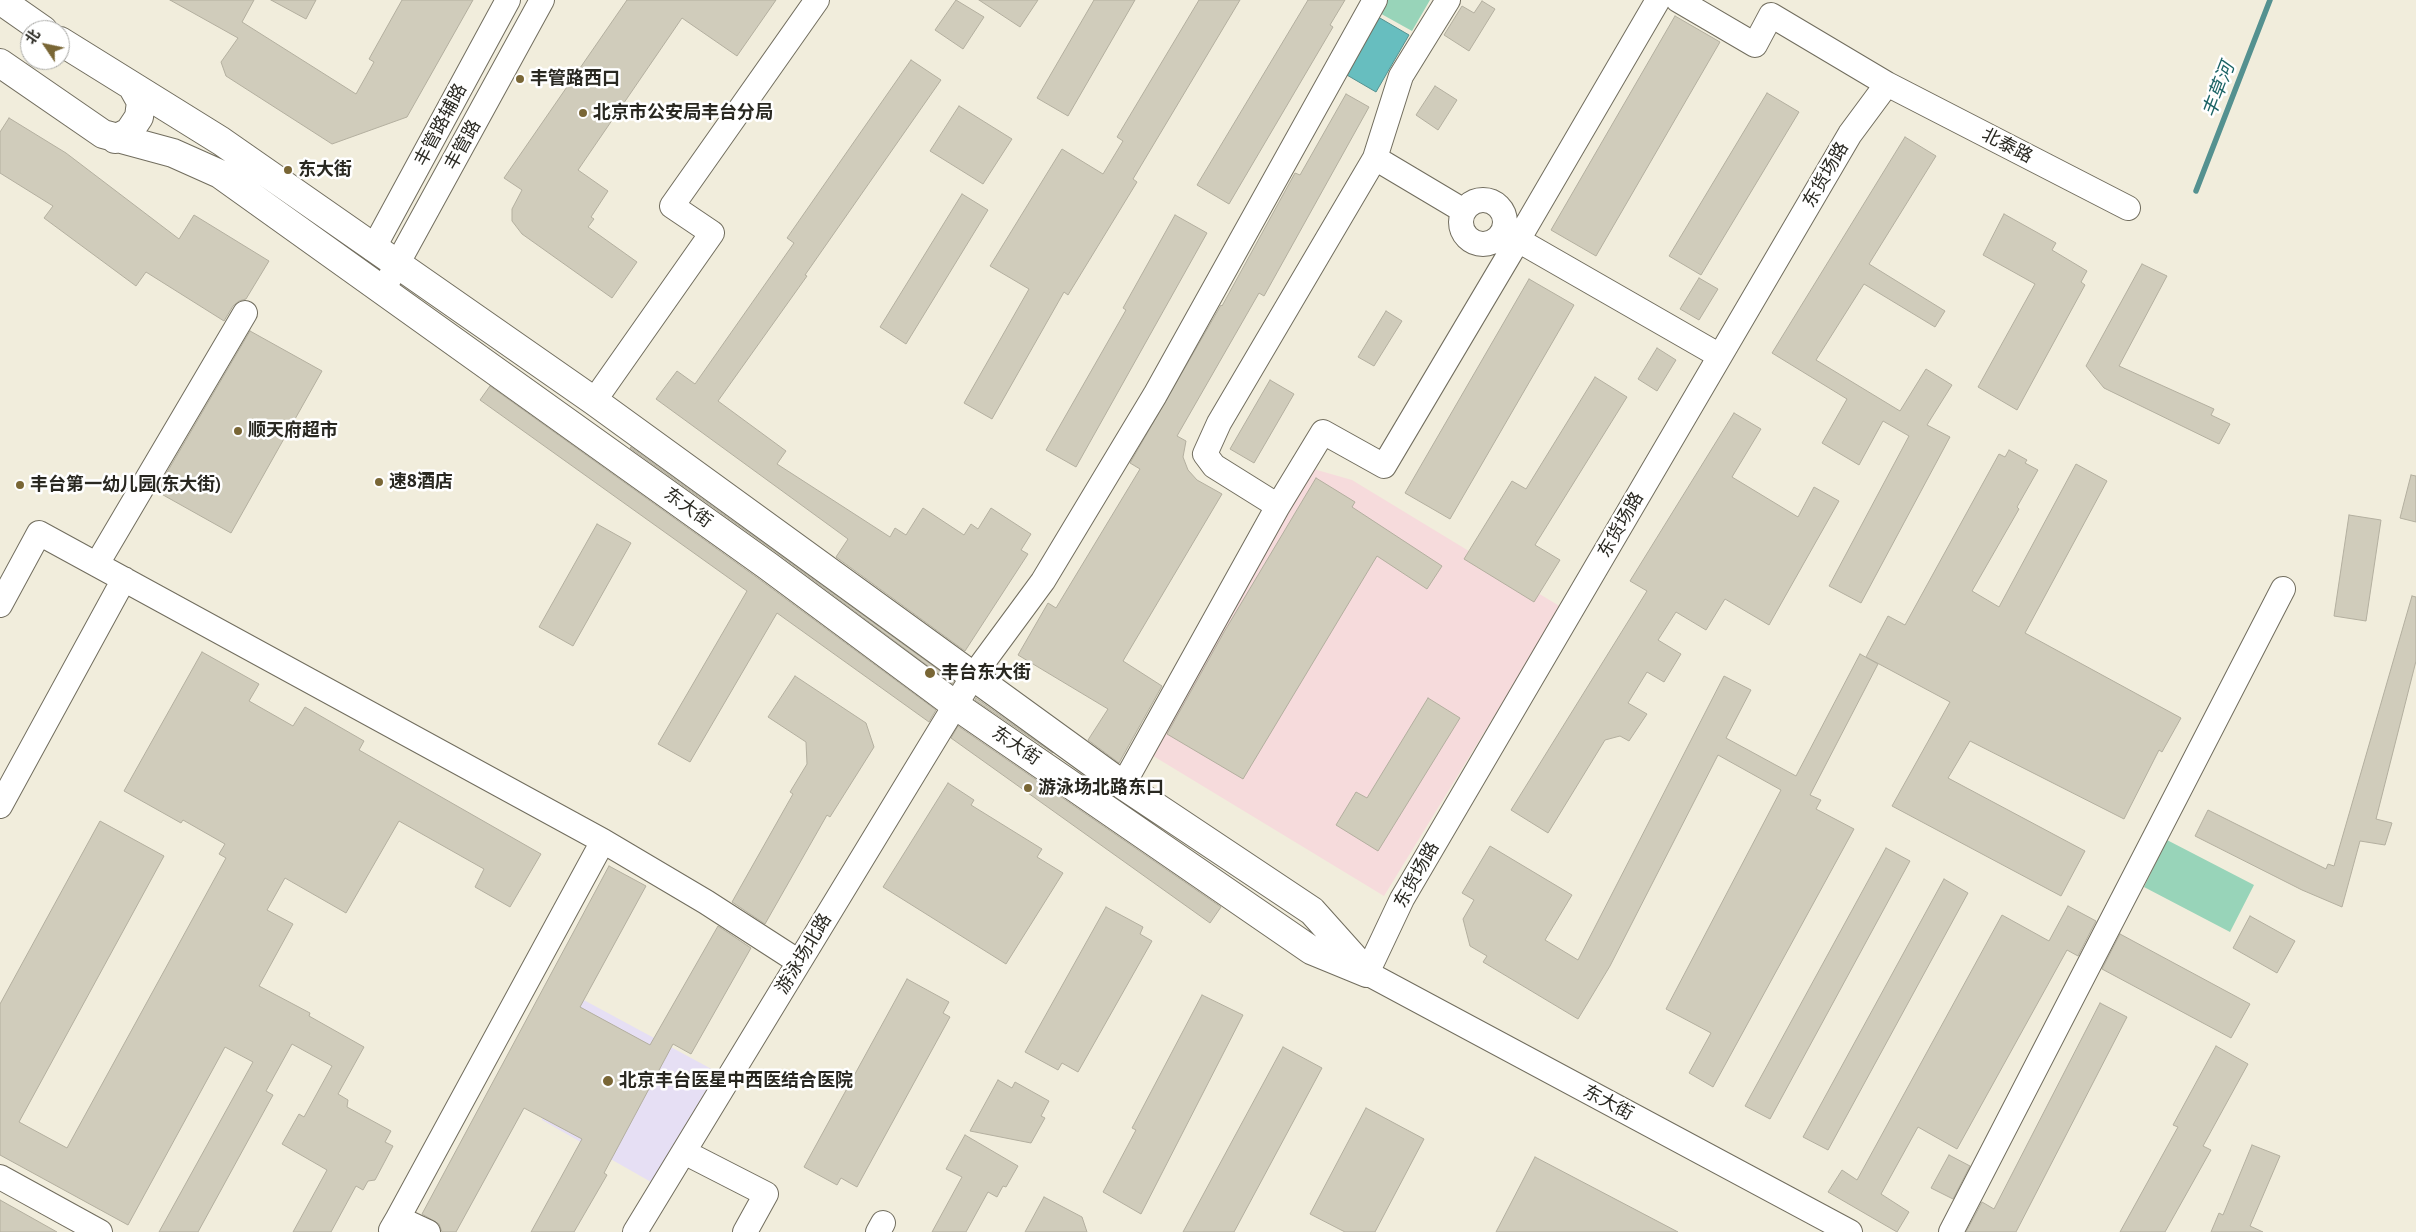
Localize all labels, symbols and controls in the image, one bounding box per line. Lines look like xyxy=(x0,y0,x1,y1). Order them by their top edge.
north arrow xyxy=(20,20,70,70)
text: 北 xyxy=(22,26,44,47)
water label: 丰草河 xyxy=(2198,59,2240,121)
place label: 丰管路西口 xyxy=(530,68,620,90)
marker: 丰管路西口 xyxy=(514,73,526,85)
street label: 丰管路辅路 xyxy=(410,80,472,170)
place label: 北京市公安局丰台分局 xyxy=(593,102,773,124)
marker: 北京市公安局丰台分局 xyxy=(577,107,589,119)
street label: 丰管路 xyxy=(440,116,486,174)
street label: 北泰路 xyxy=(1978,124,2036,168)
street label: 东货场路 xyxy=(1799,138,1853,212)
place label: 东大街 xyxy=(298,159,352,181)
marker: 东大街 xyxy=(282,164,294,176)
place label: 顺天府超市 xyxy=(248,420,338,442)
marker: 顺天府超市 xyxy=(232,425,244,437)
place label: 速8酒店 xyxy=(389,471,453,493)
place label: 丰台第一幼儿园(东大街) xyxy=(30,474,220,496)
marker: 速8酒店 xyxy=(373,476,385,488)
marker: 丰台第一幼儿园(东大街) xyxy=(14,479,26,491)
street label: 东大街 xyxy=(660,483,716,533)
street label: 东货场路 xyxy=(1594,488,1648,562)
place label: 丰台东大街 xyxy=(941,662,1031,684)
marker: 丰台东大街 xyxy=(923,666,937,680)
street label: 东大街 xyxy=(988,722,1044,770)
place label: 游泳场北路东口 xyxy=(1038,777,1164,799)
marker: 游泳场北路东口 xyxy=(1022,782,1034,794)
street label: 东货场路 xyxy=(1390,838,1444,912)
street label: 游泳场北路 xyxy=(772,910,836,998)
place label: 北京丰台医星中西医结合医院 xyxy=(619,1070,853,1092)
marker: 北京丰台医星中西医结合医院 xyxy=(601,1074,615,1088)
street label: 东大街 xyxy=(1579,1081,1637,1125)

